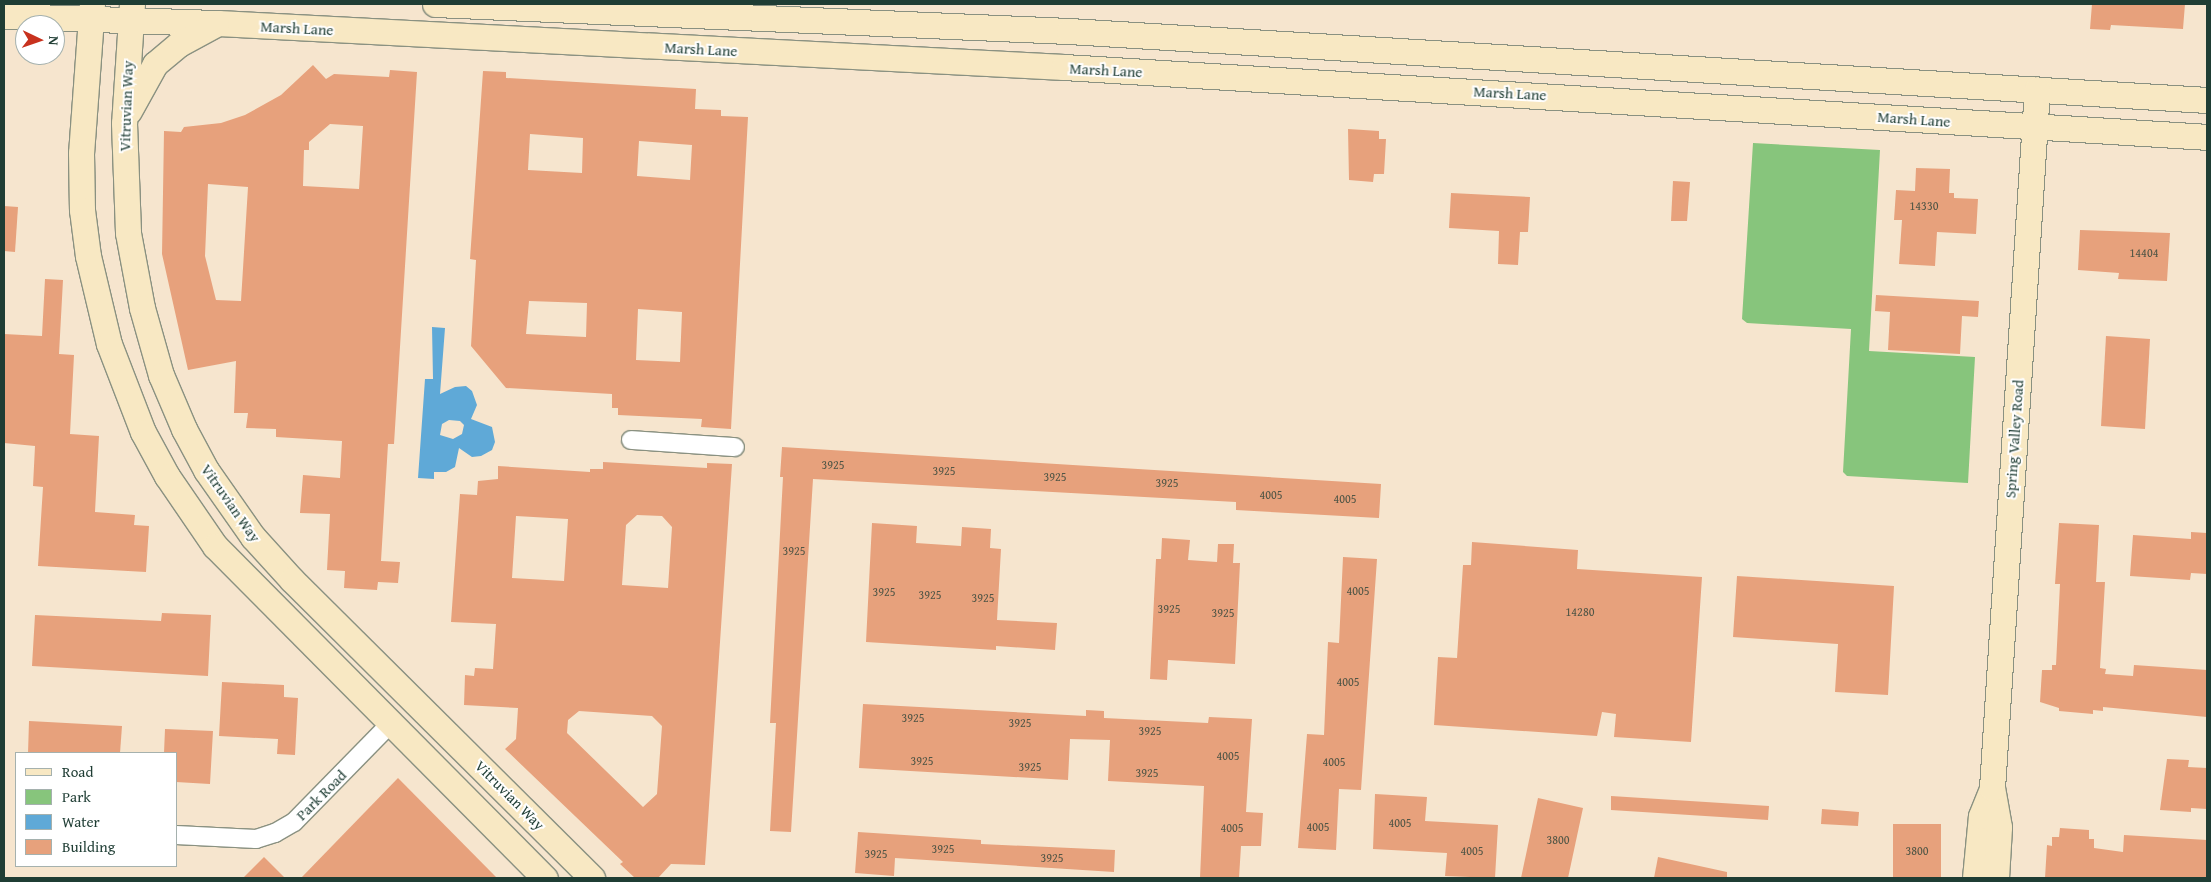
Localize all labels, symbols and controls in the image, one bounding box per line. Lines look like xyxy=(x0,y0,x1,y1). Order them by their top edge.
north arrow xyxy=(15,15,65,65)
street label: Marsh Lane xyxy=(260,17,334,39)
text: N xyxy=(44,36,64,46)
street label: Marsh Lane xyxy=(664,38,738,60)
street label: Marsh Lane xyxy=(1069,59,1143,81)
street label: Vitruvian Way xyxy=(115,60,137,152)
street label: Marsh Lane xyxy=(1473,82,1547,104)
street label: Marsh Lane xyxy=(1877,107,1951,131)
house number: 14330 xyxy=(1910,199,1938,213)
house number: 14404 xyxy=(2130,246,2158,260)
street label: Spring Valley Road xyxy=(2001,379,2027,499)
house number: 3925 xyxy=(821,458,845,472)
street label: Vitruvian Way xyxy=(198,461,264,545)
house number: 3925 xyxy=(932,464,956,478)
house number: 3925 xyxy=(1043,470,1067,484)
house number: 3925 xyxy=(1155,476,1179,490)
house number: 4005 xyxy=(1259,488,1283,502)
house number: 4005 xyxy=(1333,492,1357,506)
house number: 3925 xyxy=(782,544,806,558)
house number: 4005 xyxy=(1346,584,1370,598)
house number: 3925 xyxy=(872,585,896,599)
house number: 3925 xyxy=(918,588,942,602)
house number: 3925 xyxy=(971,591,995,605)
house number: 3925 xyxy=(1157,602,1181,616)
house number: 14280 xyxy=(1566,605,1594,619)
house number: 3925 xyxy=(1211,606,1235,620)
house number: 4005 xyxy=(1336,675,1360,689)
house number: 3925 xyxy=(901,711,925,725)
house number: 3925 xyxy=(1008,716,1032,730)
house number: 3925 xyxy=(1138,724,1162,738)
house number: 4005 xyxy=(1216,749,1240,763)
legend xyxy=(15,752,178,867)
house number: 3925 xyxy=(910,754,934,768)
house number: 4005 xyxy=(1322,755,1346,769)
street label: Vitruvian Way xyxy=(472,757,548,833)
house number: 3925 xyxy=(1018,760,1042,774)
text: Road xyxy=(62,761,93,782)
street label: Park Road xyxy=(292,766,350,824)
house number: 3925 xyxy=(1135,766,1159,780)
text: Park xyxy=(62,786,91,807)
text: Water xyxy=(62,811,100,832)
house number: 4005 xyxy=(1388,816,1412,830)
house number: 4005 xyxy=(1306,820,1330,834)
house number: 4005 xyxy=(1220,821,1244,835)
house number: 3800 xyxy=(1546,833,1570,847)
text: Building xyxy=(62,836,115,857)
house number: 3925 xyxy=(931,842,955,856)
house number: 4005 xyxy=(1460,844,1484,858)
house number: 3800 xyxy=(1905,844,1929,858)
house number: 3925 xyxy=(864,847,888,861)
house number: 3925 xyxy=(1040,851,1064,865)

